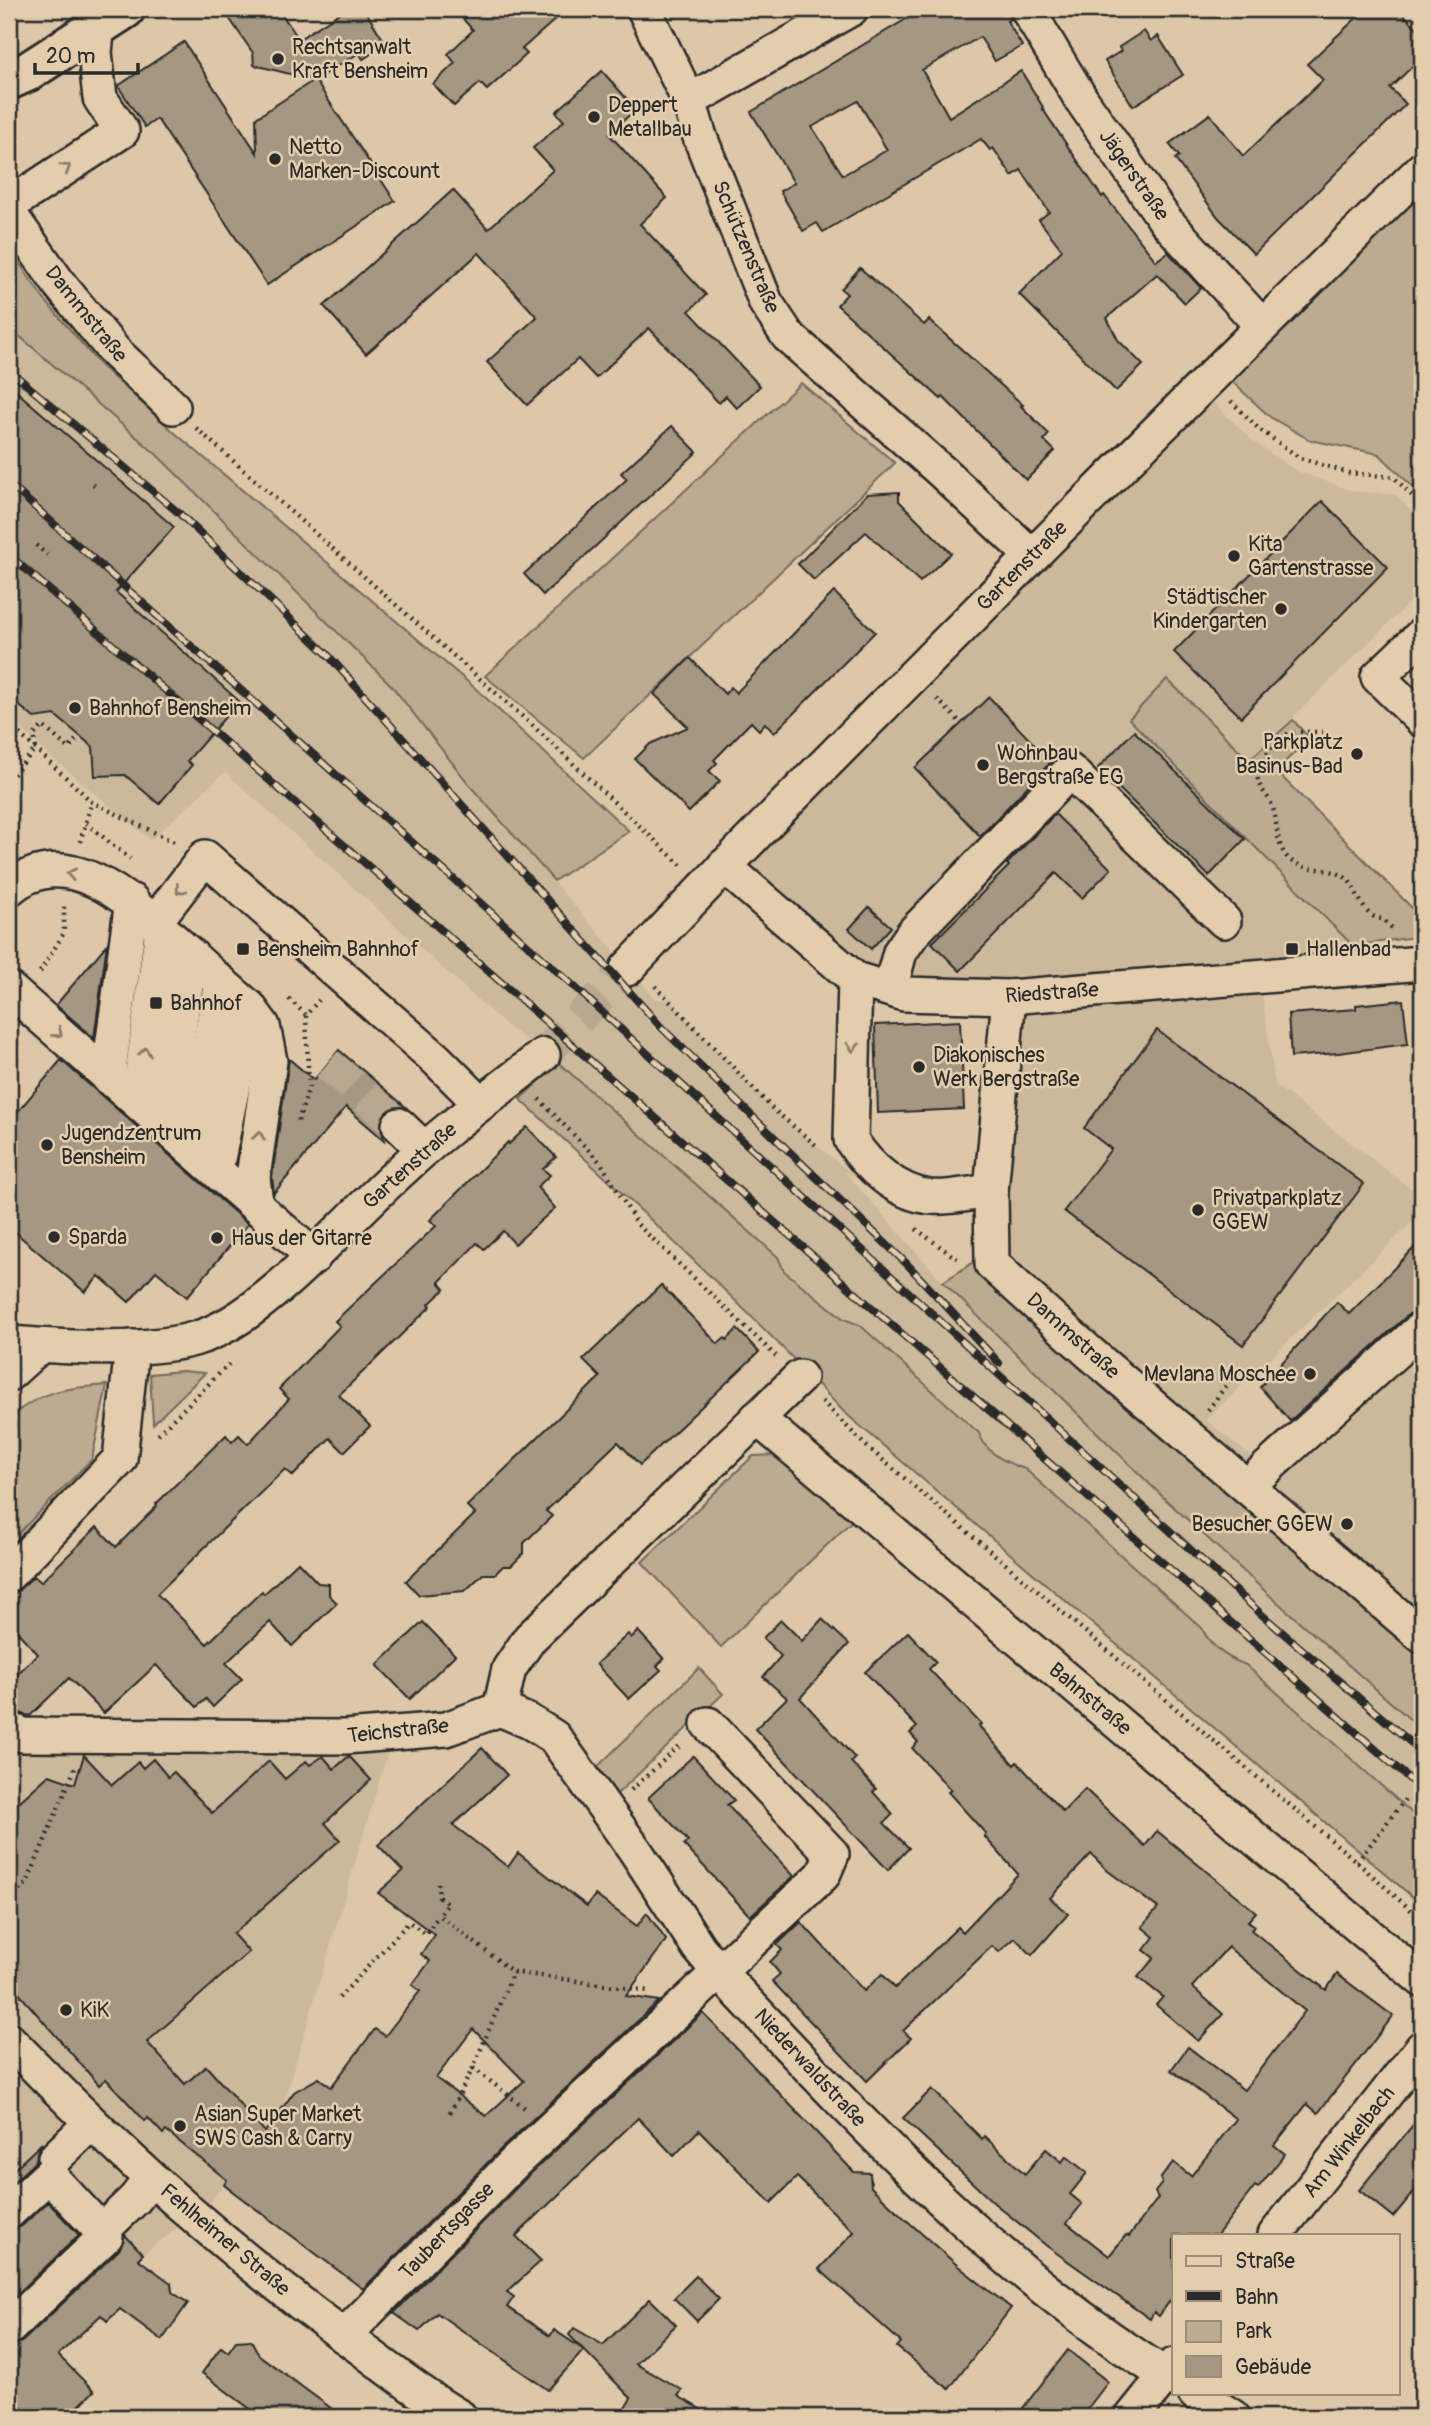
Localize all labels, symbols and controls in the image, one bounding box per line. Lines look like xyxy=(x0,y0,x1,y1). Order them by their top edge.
scale bar xyxy=(35,32,138,76)
place label: Rechtsanwalt Kraft Bensheim xyxy=(292,34,428,85)
text: 20 m xyxy=(46,43,95,70)
marker: Rechtsanwalt Kraft Bensheim xyxy=(270,51,286,67)
place label: Deppert Metallbau xyxy=(608,92,692,143)
marker: Deppert Metallbau xyxy=(586,109,602,125)
street label: Jägerstraße xyxy=(1093,124,1176,226)
place label: Netto Marken-Discount xyxy=(289,134,440,185)
marker: Netto Marken-Discount xyxy=(267,151,283,167)
one-way arrow xyxy=(58,163,71,176)
street label: Schützenstraße xyxy=(706,177,786,318)
street label: Dammstraße xyxy=(39,260,134,368)
street label: Gartenstraße xyxy=(971,514,1074,617)
place label: Kita Gartenstrasse xyxy=(1248,531,1374,582)
marker: Kita Gartenstrasse xyxy=(1226,548,1242,564)
place label: Städtischer Kindergarten xyxy=(1152,584,1267,635)
marker: Städtischer Kindergarten xyxy=(1273,601,1289,617)
place label: Bahnhof Bensheim xyxy=(89,695,251,722)
marker: Bahnhof Bensheim xyxy=(67,700,83,716)
place label: Parkplatz Basinus-Bad xyxy=(1236,729,1343,780)
place label: Wohnbau Bergstraße EG xyxy=(997,740,1124,791)
marker: Parkplatz Basinus-Bad xyxy=(1349,746,1365,762)
marker: Wohnbau Bergstraße EG xyxy=(975,757,991,773)
one-way arrow xyxy=(65,868,77,883)
one-way arrow xyxy=(175,882,188,894)
place label: Bensheim Bahnhof xyxy=(257,936,420,963)
place label: Hallenbad xyxy=(1306,936,1391,963)
marker: Bensheim Bahnhof xyxy=(235,941,251,957)
marker: Hallenbad xyxy=(1284,941,1300,957)
street label: Riedstraße xyxy=(1004,976,1100,1010)
place label: Bahnhof xyxy=(170,990,244,1017)
marker: Bahnhof xyxy=(148,995,164,1011)
one-way arrow xyxy=(50,1025,63,1037)
one-way arrow xyxy=(845,1042,860,1053)
place label: Diakonisches Werk Bergstraße xyxy=(933,1042,1080,1093)
one-way arrow xyxy=(138,1046,153,1058)
marker: Diakonisches Werk Bergstraße xyxy=(911,1059,927,1075)
street label: Gartenstraße xyxy=(357,1116,463,1216)
place label: Jugendzentrum Bensheim xyxy=(61,1120,201,1171)
one-way arrow xyxy=(251,1130,266,1142)
marker: Jugendzentrum Bensheim xyxy=(39,1137,55,1153)
place label: Privatparkplatz GGEW xyxy=(1212,1185,1342,1236)
marker: Privatparkplatz GGEW xyxy=(1190,1202,1206,1218)
place label: Sparda xyxy=(68,1224,127,1251)
place label: Haus der Gitarre xyxy=(231,1225,373,1252)
marker: Sparda xyxy=(46,1229,62,1245)
marker: Haus der Gitarre xyxy=(209,1230,225,1246)
street label: Dammstraße xyxy=(1021,1287,1126,1386)
place label: Mevlana Moschee xyxy=(1144,1361,1297,1388)
marker: Mevlana Moschee xyxy=(1302,1366,1318,1382)
place label: Besucher GGEW xyxy=(1192,1511,1333,1538)
marker: Besucher GGEW xyxy=(1339,1516,1355,1532)
street label: Bahnstraße xyxy=(1043,1657,1137,1742)
street label: Teichstraße xyxy=(346,1712,451,1750)
place label: KiK xyxy=(80,1997,109,2024)
marker: KiK xyxy=(58,2002,74,2018)
street label: Niederwaldstraße xyxy=(748,2003,872,2134)
street label: Am Winkelbach xyxy=(1297,2081,1401,2203)
place label: Asian Super Market SWS Cash & Carry xyxy=(194,2101,362,2152)
marker: Asian Super Market SWS Cash & Carry xyxy=(172,2118,188,2134)
street label: Taubertsgasse xyxy=(394,2176,501,2286)
street label: Fehlheimer Straße xyxy=(154,2178,296,2303)
legend xyxy=(1172,2234,1400,2394)
text: Straße xyxy=(1235,2248,1295,2275)
text: Bahn xyxy=(1235,2284,1278,2311)
text: Park xyxy=(1235,2318,1272,2345)
text: Gebäude xyxy=(1235,2354,1312,2381)

